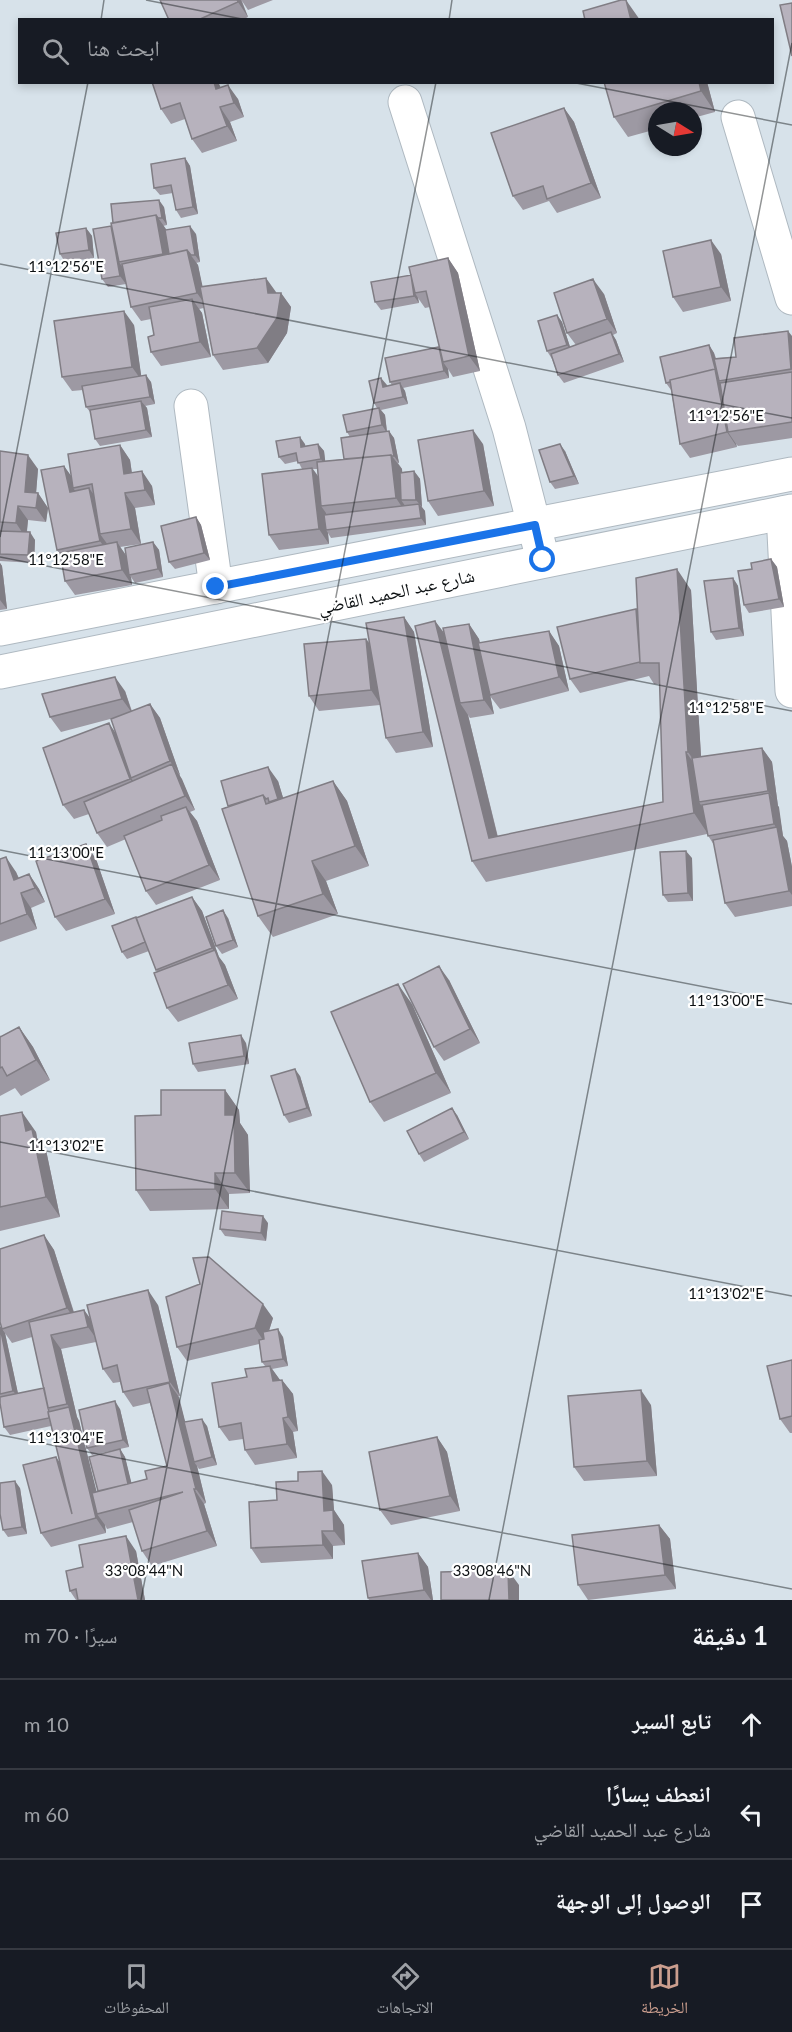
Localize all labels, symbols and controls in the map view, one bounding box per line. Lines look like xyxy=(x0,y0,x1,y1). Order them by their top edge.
search box xyxy=(18,18,774,84)
text: ابحث هنا xyxy=(87,34,160,61)
icon: search xyxy=(39,35,72,68)
north arrow xyxy=(648,102,702,156)
text: 11°12'56"E xyxy=(28,257,104,275)
text: 11°12'56"E xyxy=(688,406,764,424)
route start xyxy=(529,546,555,572)
text: 11°12'58"E xyxy=(28,550,104,568)
street label: شارع عبد الحميد القاضي xyxy=(316,564,477,623)
route end xyxy=(202,573,228,599)
text: 11°12'58"E xyxy=(688,698,764,716)
text: 11°13'00"E xyxy=(28,843,104,861)
text: 11°13'00"E xyxy=(688,991,764,1009)
text: 11°13'02"E xyxy=(28,1136,104,1154)
text: 11°13'02"E xyxy=(688,1284,764,1302)
text: 11°13'04"E xyxy=(28,1428,104,1446)
text: 33°08'44"N xyxy=(105,1561,183,1579)
text: 33°08'46"N xyxy=(453,1561,531,1579)
text: 1 دقيقة xyxy=(692,1619,768,1651)
text: سيرًا · 70 m xyxy=(24,1623,117,1647)
text: تابع السير xyxy=(632,1707,711,1734)
icon: ahead xyxy=(735,1708,768,1741)
text: 10 m xyxy=(24,1712,69,1736)
text: انعطف يسارًا xyxy=(606,1780,711,1807)
icon: left xyxy=(735,1798,768,1831)
text: 60 m xyxy=(24,1802,69,1826)
text: شارع عبد الحميد القاضي xyxy=(534,1817,711,1841)
text: الوصول إلى الوجهة xyxy=(556,1887,711,1914)
icon: arrive xyxy=(735,1888,768,1921)
tab: المحفوظات xyxy=(104,1960,169,2023)
tab: الاتجاهات xyxy=(377,1960,433,2023)
tab: الخريطة xyxy=(641,1960,688,2023)

